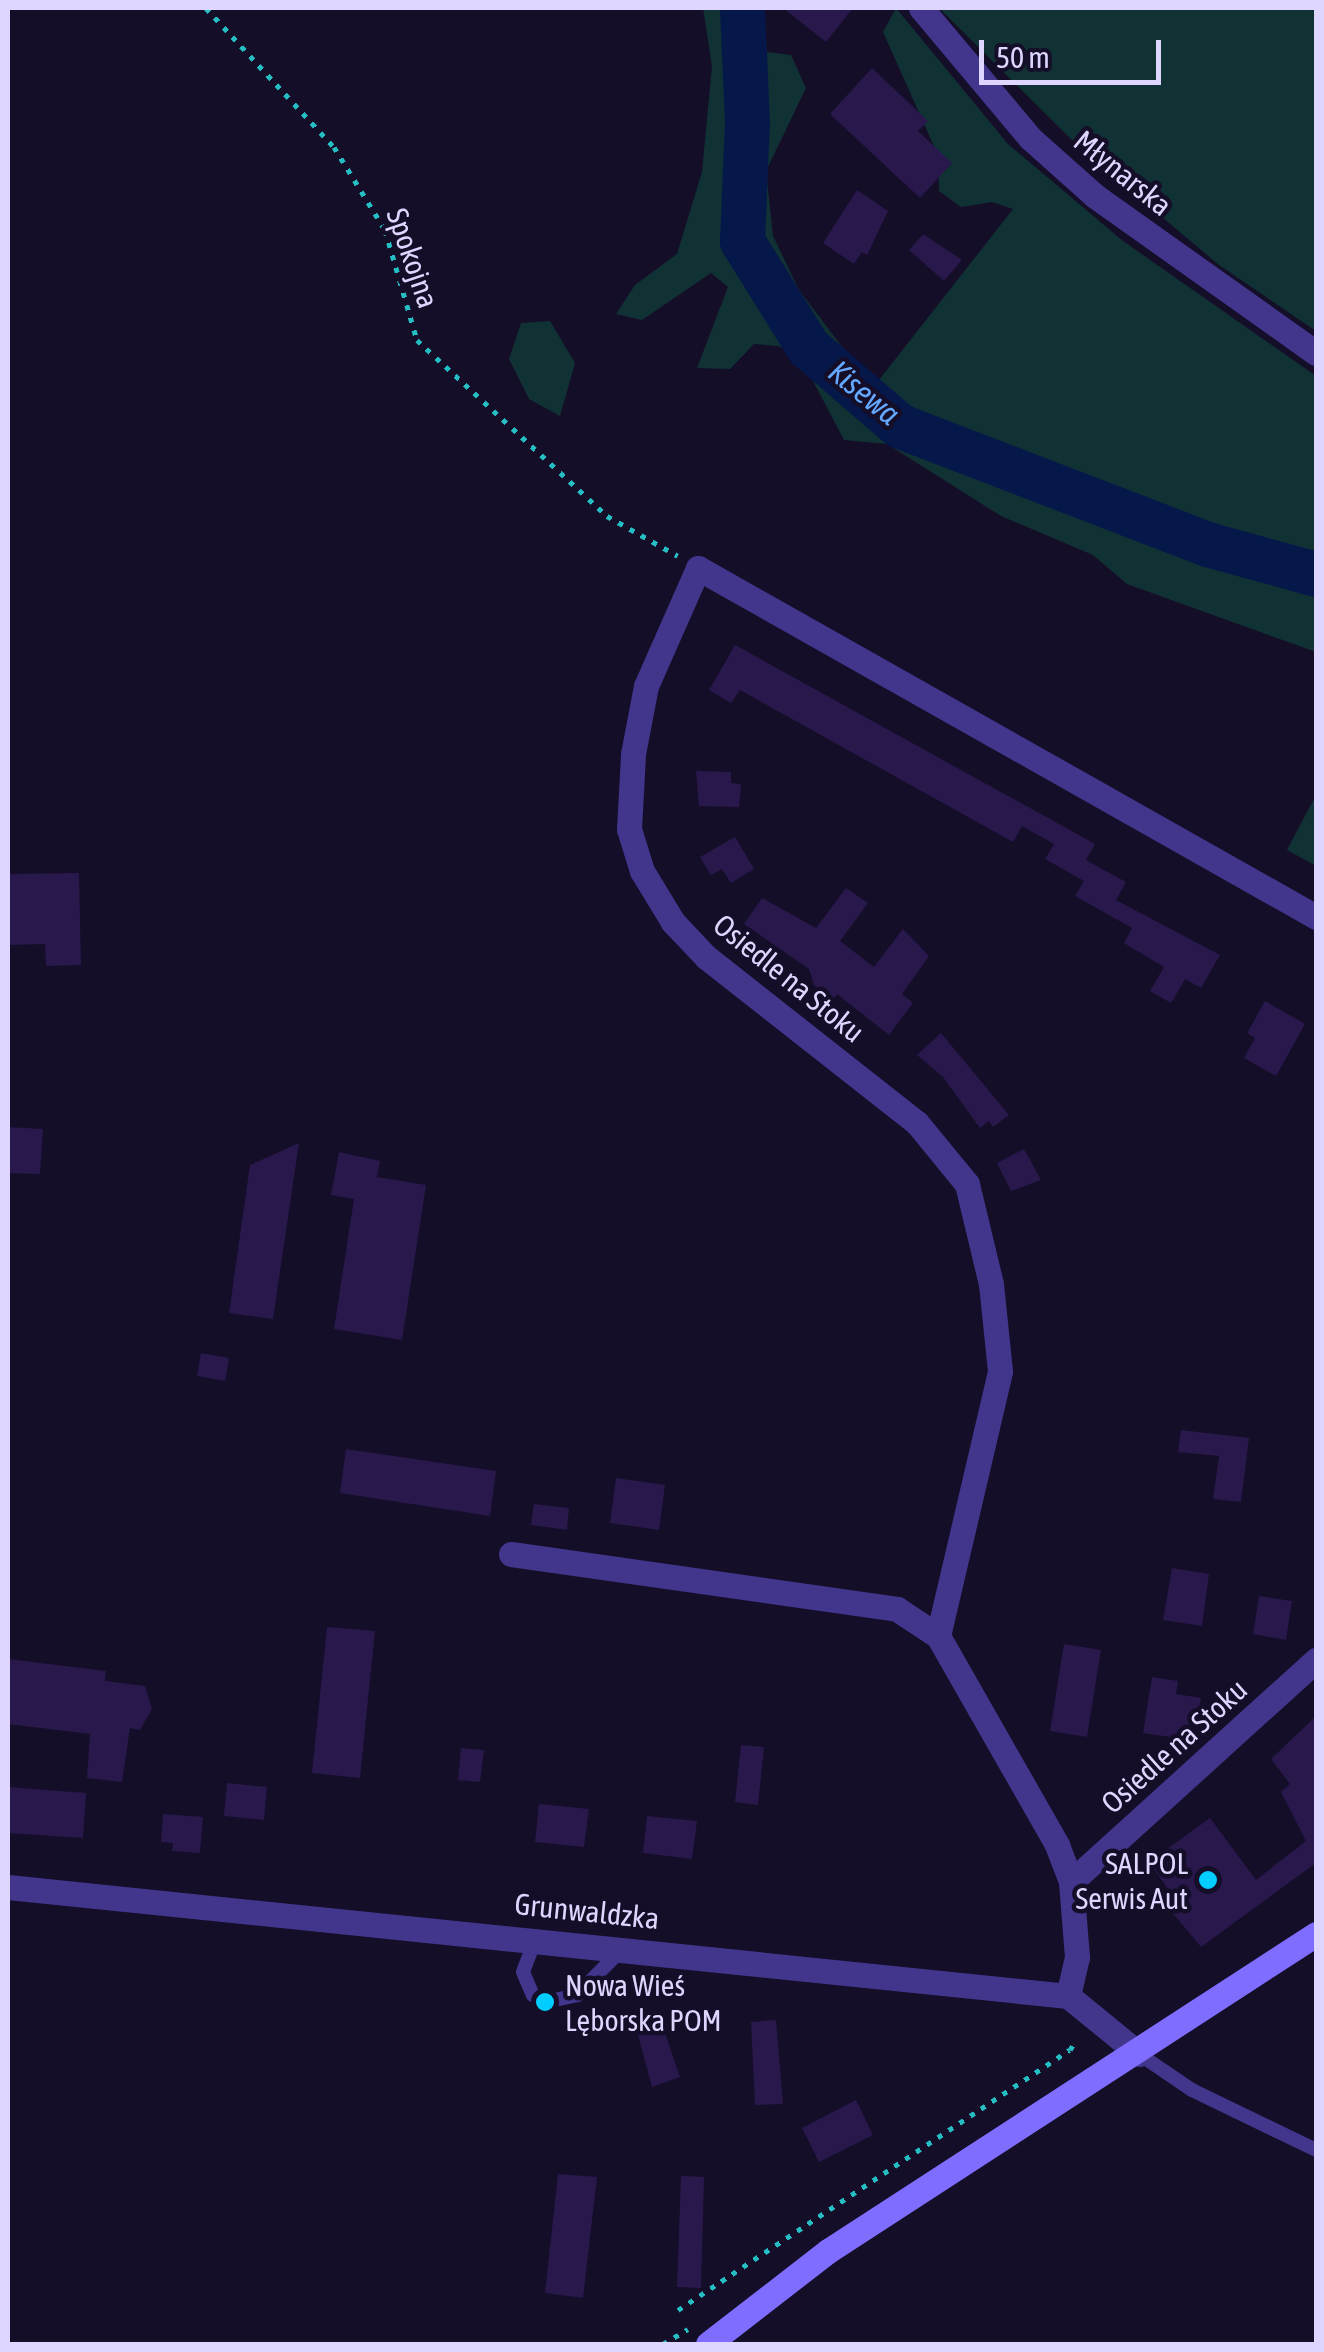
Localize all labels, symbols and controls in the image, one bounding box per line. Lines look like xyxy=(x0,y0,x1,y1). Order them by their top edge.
scale bar xyxy=(984,20,1166,82)
text: 50 m xyxy=(996,40,1050,74)
street label: Młynarska xyxy=(1067,123,1179,223)
street label: Spokojna xyxy=(379,203,447,313)
water label: Kisewa xyxy=(821,353,907,433)
street label: Osiedle na Stoku xyxy=(706,906,872,1050)
street label: Osiedle na Stoku xyxy=(1094,1671,1254,1821)
place label: SALPOL Serwis Aut xyxy=(1076,1845,1188,1916)
marker: SALPOL Serwis Aut xyxy=(1197,1869,1219,1891)
street label: Grunwaldzka xyxy=(513,1886,661,1936)
place label: Nowa Wieś Lęborska POM xyxy=(565,1967,722,2038)
marker: Nowa Wieś Lęborska POM xyxy=(534,1991,556,2013)

